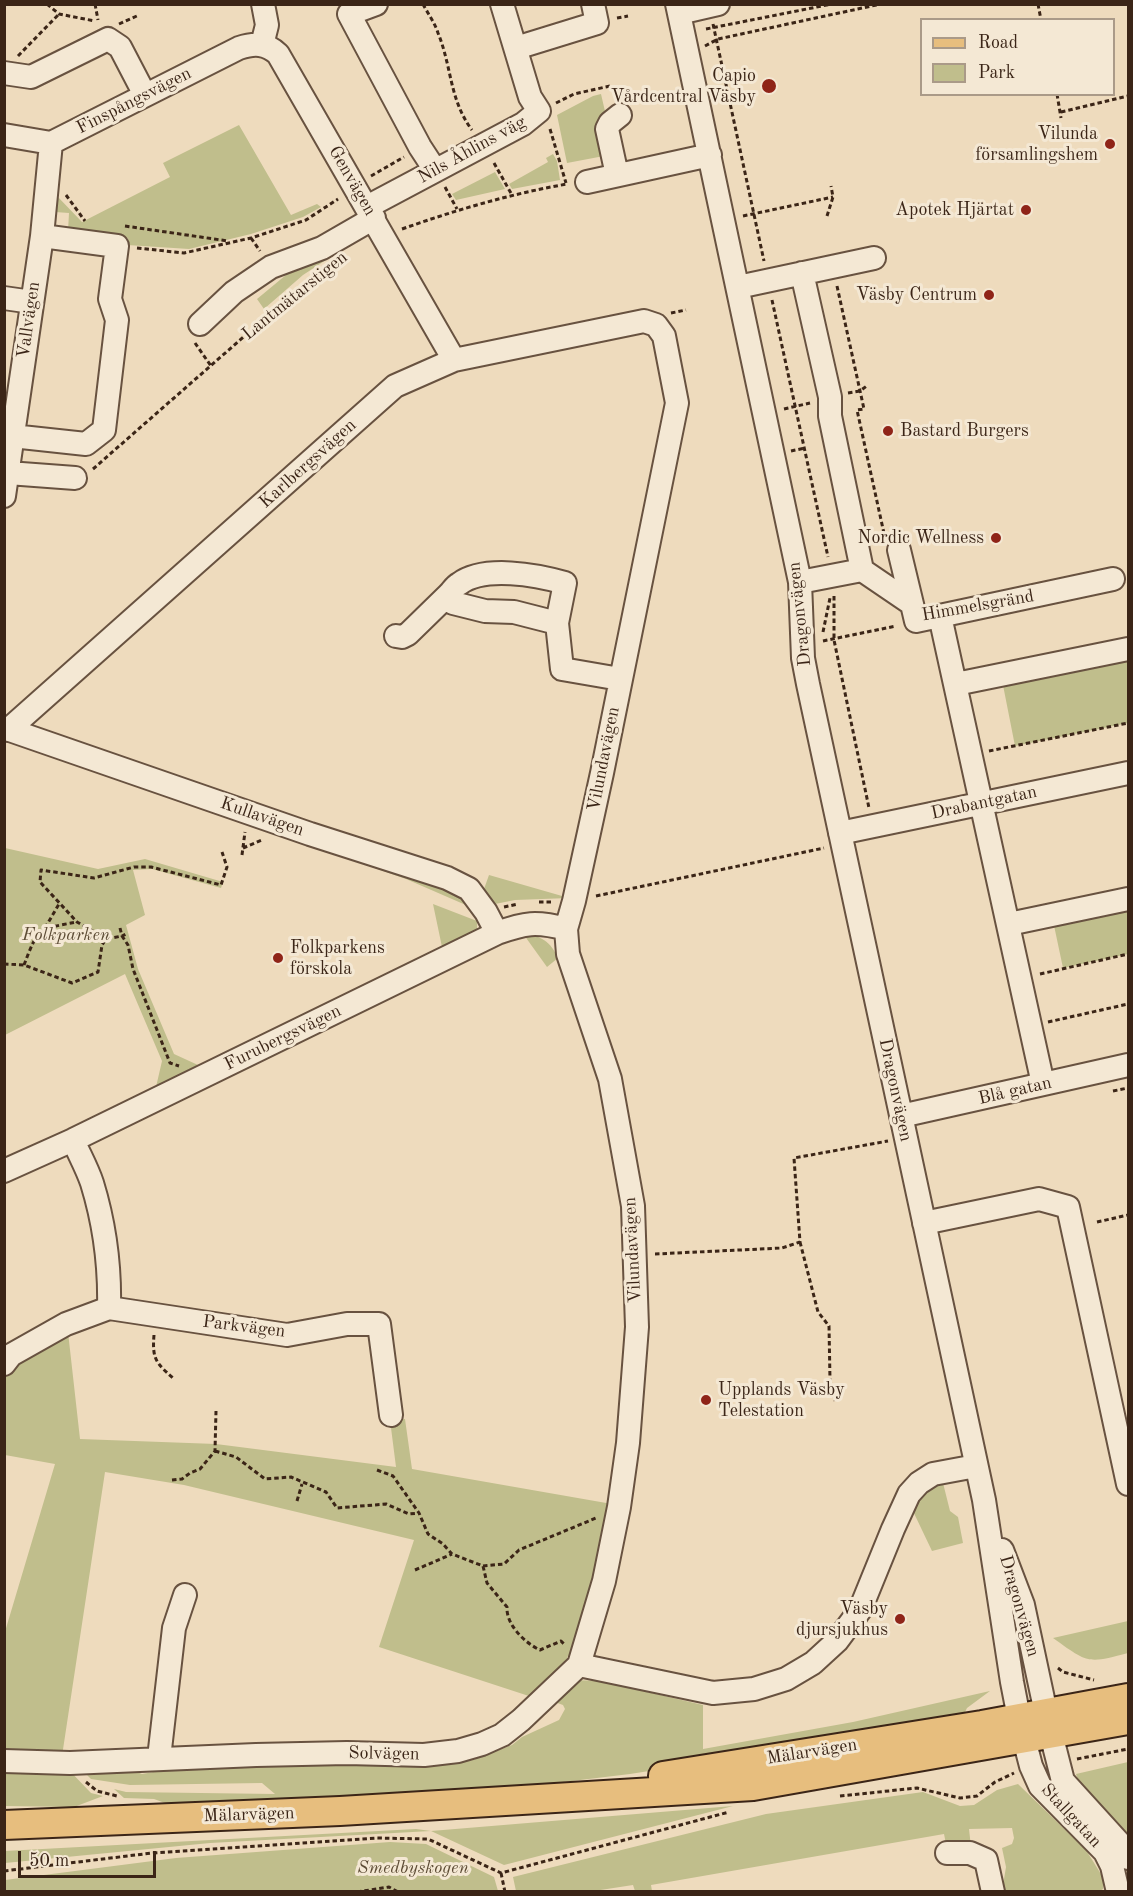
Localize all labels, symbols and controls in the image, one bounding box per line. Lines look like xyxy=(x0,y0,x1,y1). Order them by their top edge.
legend xyxy=(920,18,1115,96)
text: Road xyxy=(978,34,1018,52)
street label: Finspångsvägen xyxy=(73,63,195,139)
text: Park xyxy=(978,64,1015,82)
place label: Capio Vårdcentral Väsby xyxy=(611,65,756,107)
marker: Capio Vårdcentral Väsby xyxy=(760,77,778,95)
street label: Nils Åhlins väg xyxy=(414,111,530,189)
place label: Vilunda församlingshem xyxy=(975,123,1098,166)
marker: Vilunda församlingshem xyxy=(1103,137,1117,151)
street label: Genvägen xyxy=(323,142,381,220)
place label: Apotek Hjärtat xyxy=(895,199,1014,221)
marker: Apotek Hjärtat xyxy=(1019,203,1033,217)
street label: Lantmätarstigen xyxy=(238,247,352,345)
street label: Vallvägen xyxy=(13,280,45,360)
place label: Väsby Centrum xyxy=(856,284,977,306)
marker: Väsby Centrum xyxy=(982,288,996,302)
street label: Karlbergsvägen xyxy=(255,415,361,513)
place label: Bastard Burgers xyxy=(900,420,1029,442)
marker: Bastard Burgers xyxy=(881,424,895,438)
place label: Nordic Wellness xyxy=(858,527,984,549)
marker: Nordic Wellness xyxy=(989,531,1003,545)
street label: Dragonvägen xyxy=(784,561,816,667)
street label: Himmelsgränd xyxy=(920,585,1036,627)
street label: Vilundavägen xyxy=(583,705,625,813)
street label: Drabantgatan xyxy=(929,781,1039,825)
street label: Kullavägen xyxy=(217,793,307,841)
park label: Folkparken xyxy=(22,924,110,946)
place label: Folkparkens förskola xyxy=(290,937,385,980)
marker: Folkparkens förskola xyxy=(271,951,285,965)
street label: Furubergsvägen xyxy=(221,1000,345,1076)
street label: Dragonvägen xyxy=(874,1036,916,1144)
street label: Blå gatan xyxy=(976,1072,1054,1110)
street label: Vilundavägen xyxy=(619,1196,647,1304)
street label: Parkvägen xyxy=(201,1311,287,1343)
place label: Upplands Väsby Telestation xyxy=(718,1379,845,1422)
marker: Upplands Väsby Telestation xyxy=(699,1393,713,1407)
street label: Dragonvägen xyxy=(994,1553,1044,1659)
place label: Väsby djursjukhus xyxy=(796,1598,888,1640)
marker: Väsby djursjukhus xyxy=(893,1612,907,1626)
street label: Mälarvägen xyxy=(765,1734,859,1770)
street label: Solvägen xyxy=(348,1743,420,1765)
street label: Stallgatan xyxy=(1036,1780,1106,1852)
street label: Mälarvägen xyxy=(203,1803,295,1827)
scale bar xyxy=(21,1839,159,1877)
text: 50 m xyxy=(29,1852,69,1870)
park label: Smedbyskogen xyxy=(357,1857,469,1879)

